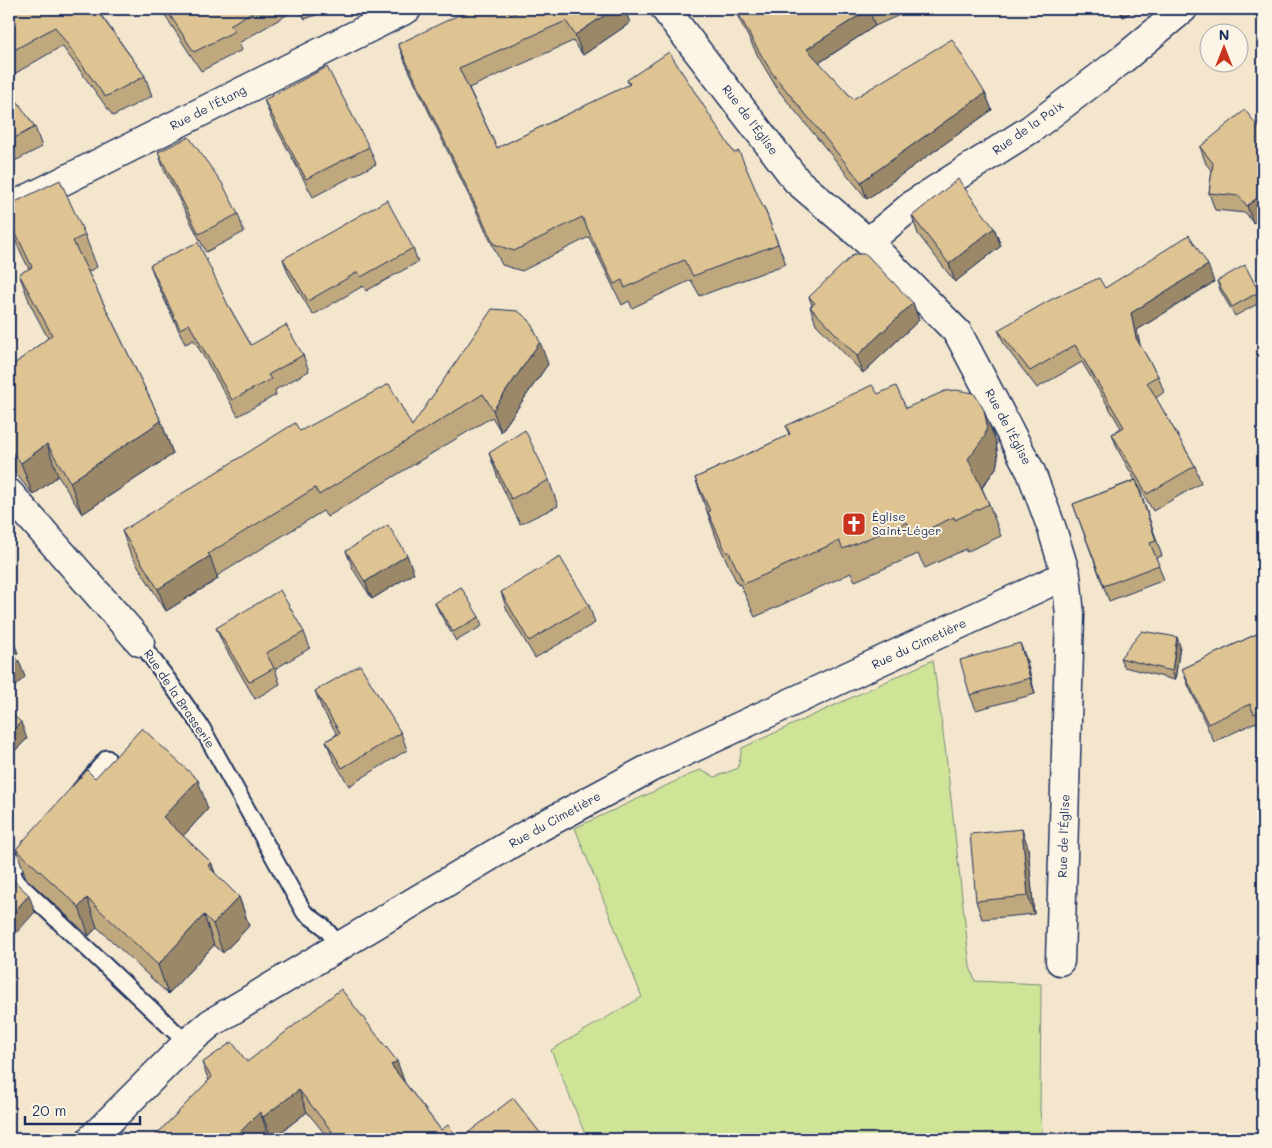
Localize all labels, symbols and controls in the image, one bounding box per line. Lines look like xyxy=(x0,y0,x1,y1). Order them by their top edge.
north arrow xyxy=(1200,22,1250,72)
text: N xyxy=(1219,25,1229,44)
street label: Rue de l'Étang xyxy=(167,81,248,133)
street label: Rue de l'Église xyxy=(719,81,782,158)
street label: Rue de la Paix xyxy=(989,97,1066,158)
street label: Rue de l'Église xyxy=(982,386,1036,467)
place label: Église Saint-Léger xyxy=(872,508,941,538)
church icon: Église Saint-Léger xyxy=(841,511,867,537)
street label: Rue du Cimetière xyxy=(869,614,968,672)
street label: Rue de la Brasserie xyxy=(141,646,219,751)
street label: Rue du Cimetière xyxy=(506,787,603,851)
street label: Rue de l'Église xyxy=(1054,794,1072,878)
scale bar xyxy=(25,1093,140,1125)
text: 20 m xyxy=(32,1100,66,1120)

